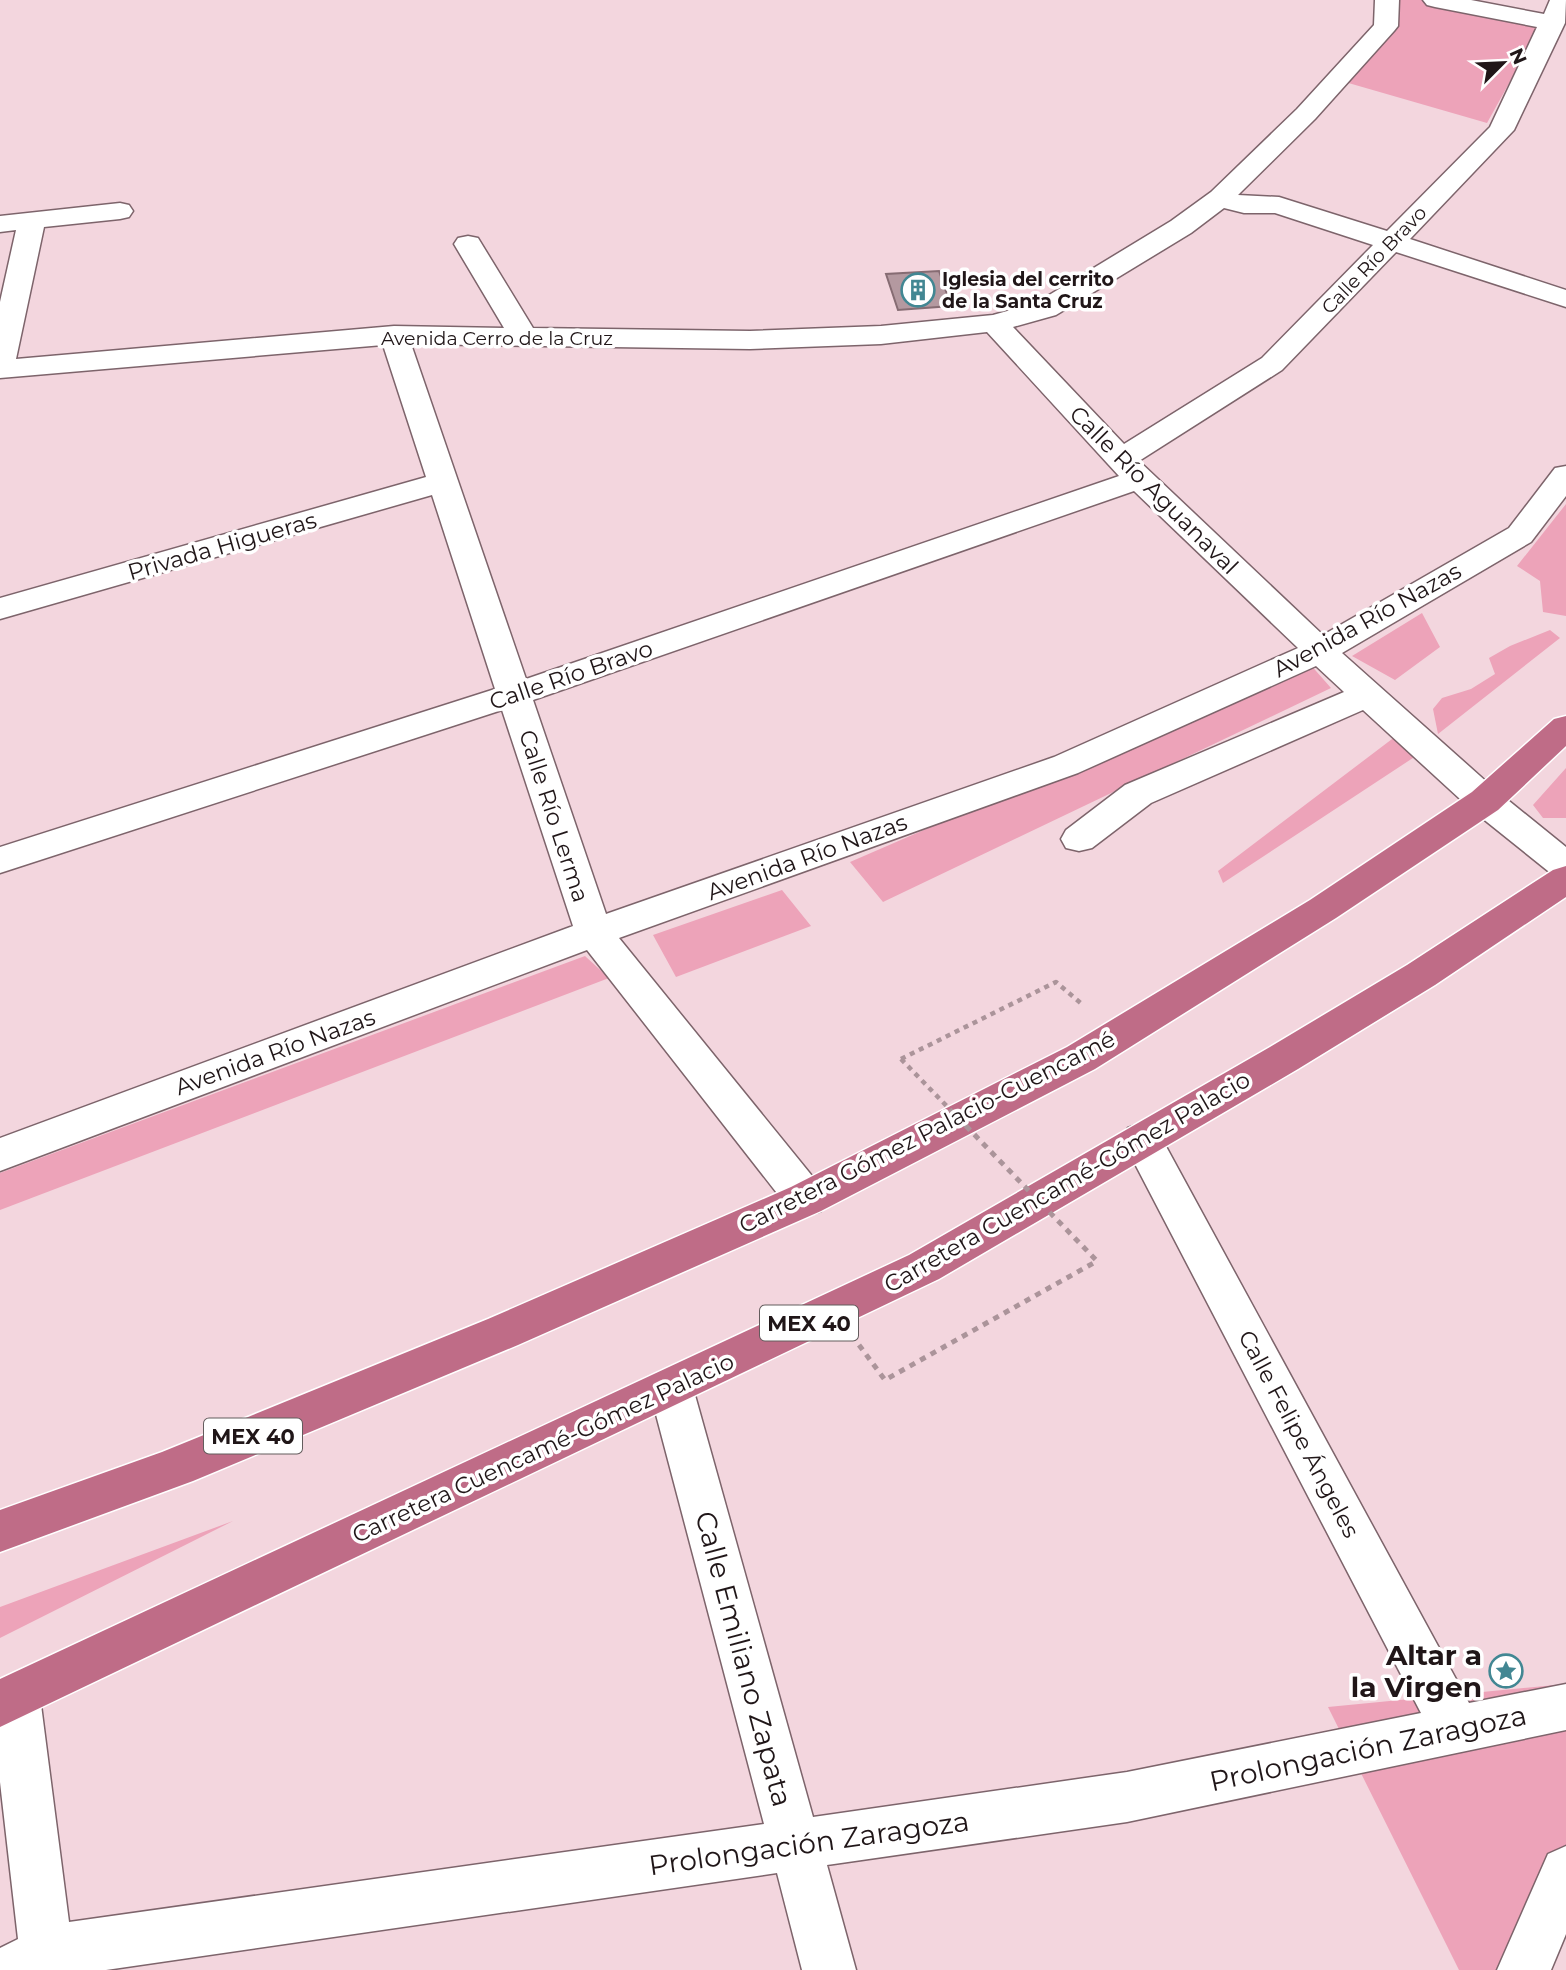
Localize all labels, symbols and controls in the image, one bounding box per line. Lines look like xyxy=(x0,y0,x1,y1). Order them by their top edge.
north arrow xyxy=(1468,28,1538,98)
text: N xyxy=(1504,45,1532,68)
street label: Calle Río Bravo xyxy=(1317,201,1431,319)
place label: Iglesia del cerrito de la Santa Cruz xyxy=(942,268,1114,313)
building icon: Iglesia del cerrito de la Santa Cruz xyxy=(899,271,937,309)
street label: Avenida Cerro de la Cruz xyxy=(381,327,613,350)
street label: Calle Río Aguanaval xyxy=(1064,400,1244,580)
street label: Privada Higueras xyxy=(124,506,320,586)
street label: Avenida Río Nazas xyxy=(1268,557,1466,683)
street label: Calle Río Bravo xyxy=(486,634,656,716)
street label: Calle Río Lerma xyxy=(513,726,595,906)
street label: Avenida Río Nazas xyxy=(703,808,911,906)
street label: Avenida Río Nazas xyxy=(171,1003,379,1101)
street label: Carretera Gómez Palacio-Cuencamé xyxy=(734,1025,1120,1239)
street label: Carretera Cuencamé-Gómez Palacio xyxy=(879,1065,1255,1299)
road number: MEX 40 xyxy=(760,1306,858,1340)
street label: Calle Felipe Ángeles xyxy=(1232,1325,1366,1543)
street label: Carretera Cuencamé-Gómez Palacio xyxy=(348,1347,738,1549)
road number: MEX 40 xyxy=(204,1418,302,1454)
street label: Calle Emiliano Zapata xyxy=(688,1508,800,1810)
place label: Altar a la Virgen xyxy=(1351,1638,1482,1704)
place icon: Altar a la Virgen xyxy=(1487,1652,1525,1690)
street label: Prolongación Zaragoza xyxy=(1206,1698,1530,1798)
street label: Prolongación Zaragoza xyxy=(647,1804,971,1882)

